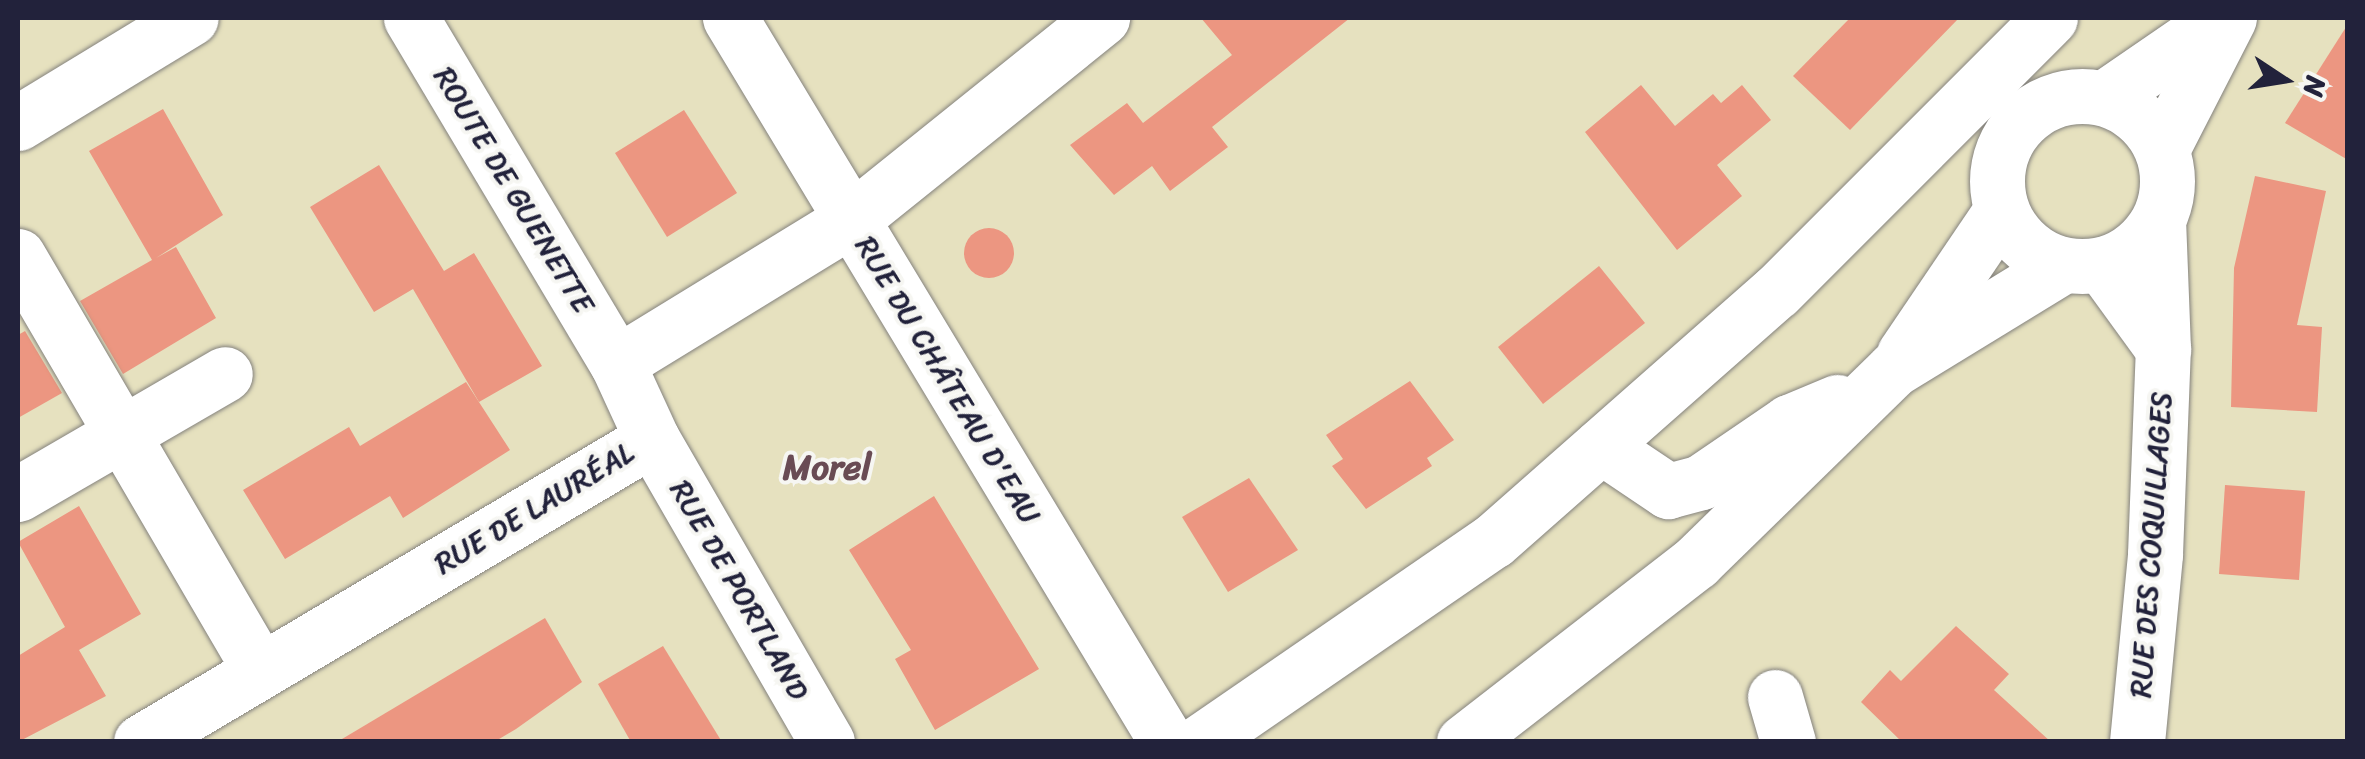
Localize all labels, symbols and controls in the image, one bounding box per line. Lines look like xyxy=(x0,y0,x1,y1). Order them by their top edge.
north arrow xyxy=(2235,30,2335,130)
street label: ROUTE DE GUENETTE xyxy=(426,60,602,320)
text: N xyxy=(2289,72,2341,101)
street label: RUE DU CHÂTEAU D'EAU xyxy=(848,229,1048,531)
street label: RUE DES COQUILLAGES xyxy=(2122,390,2180,700)
street label: RUE DE LAURÉAL xyxy=(428,434,640,582)
district label: Morel xyxy=(783,446,871,488)
street label: RUE DE PORTLAND xyxy=(662,474,818,706)

